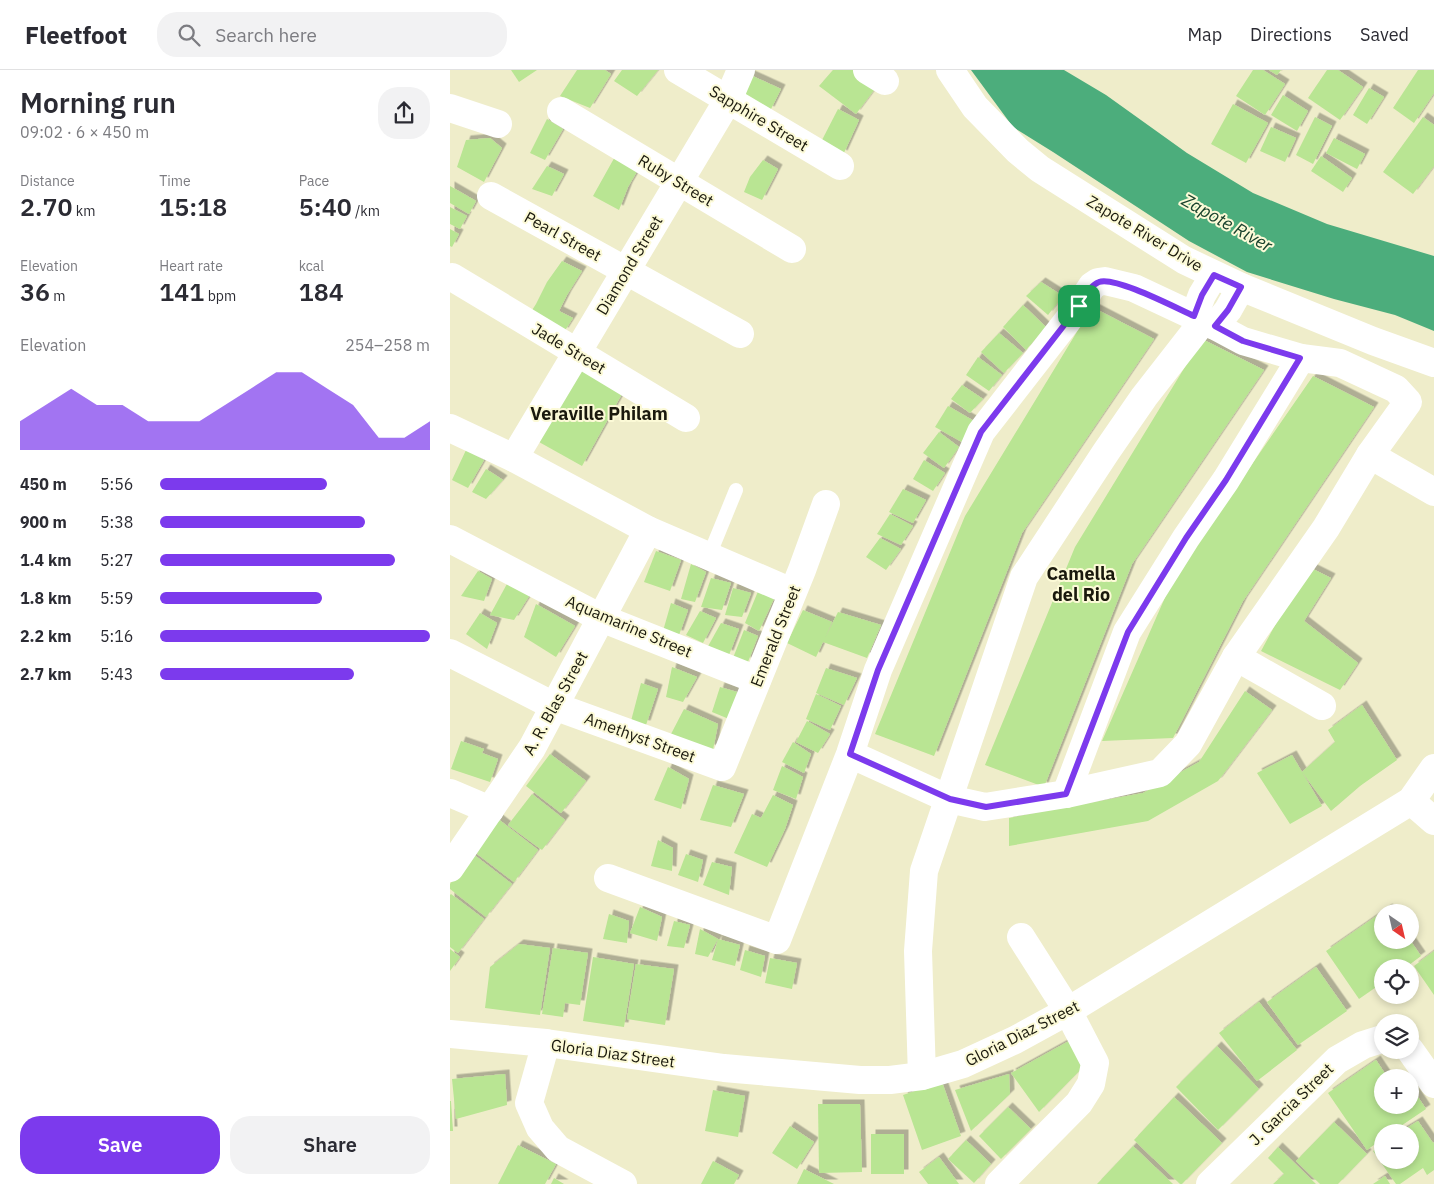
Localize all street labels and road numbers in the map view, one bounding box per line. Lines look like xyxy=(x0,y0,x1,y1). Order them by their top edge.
street label: Sapphire Street xyxy=(706,81,812,155)
street label: Ruby Street xyxy=(635,150,717,210)
street label: Zapote River Drive xyxy=(1083,191,1207,276)
street label: Pearl Street xyxy=(521,207,605,265)
street label: Diamond Street xyxy=(592,212,666,318)
street label: Jade Street xyxy=(529,318,609,378)
street label: Emerald Street xyxy=(746,582,804,690)
street label: Aquamarine Street xyxy=(563,590,695,662)
street label: A. R. Blas Street xyxy=(518,648,592,758)
street label: Amethyst Street xyxy=(582,708,698,766)
street label: Gloria Diaz Street xyxy=(962,996,1082,1070)
street label: Gloria Diaz Street xyxy=(550,1034,676,1072)
street label: J. Garcia Street xyxy=(1245,1059,1337,1149)

